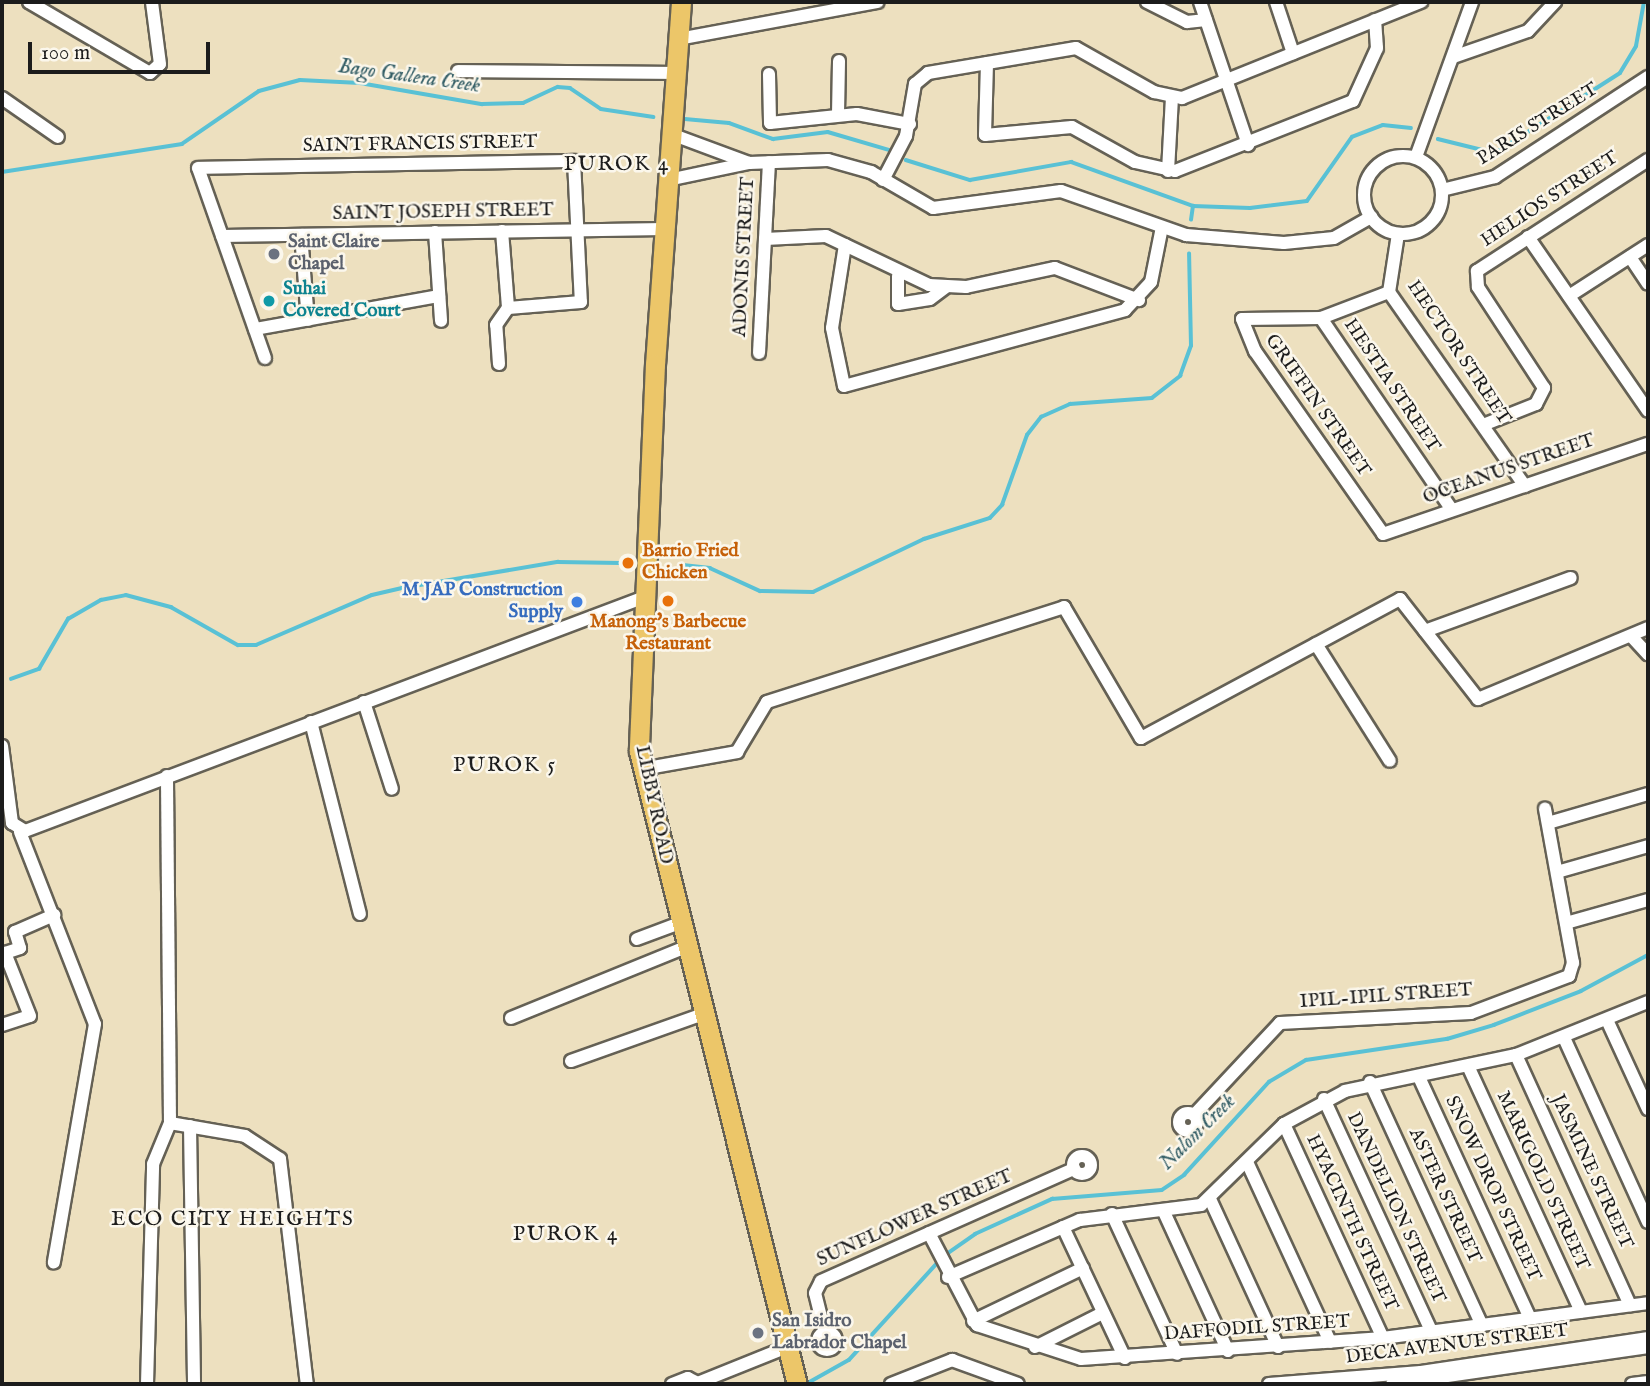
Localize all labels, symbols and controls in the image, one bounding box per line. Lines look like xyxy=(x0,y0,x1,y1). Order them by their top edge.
scale bar xyxy=(32,28,214,72)
text: 100 m xyxy=(41,40,90,67)
water label: Bago Gallera Creek xyxy=(336,55,482,99)
street label: PARIS STREET xyxy=(1474,79,1602,171)
street label: SAINT FRANCIS STREET xyxy=(303,132,537,158)
street label: HELIOS STREET xyxy=(1477,147,1623,253)
district label: PUROK 4 xyxy=(565,152,669,178)
street label: ADONIS STREET xyxy=(729,176,761,338)
street label: SAINT JOSEPH STREET xyxy=(332,200,554,226)
place label: Saint Claire Chapel xyxy=(288,232,380,276)
marker: Saint Claire Chapel xyxy=(266,246,282,262)
street label: HECTOR STREET xyxy=(1401,277,1515,429)
place label: Suhai Covered Court xyxy=(283,279,401,323)
marker: Suhai Covered Court xyxy=(261,293,277,309)
street label: HESTIA STREET xyxy=(1338,315,1444,457)
street label: GRIFFIN STREET xyxy=(1259,330,1375,482)
street label: OCEANUS STREET xyxy=(1420,430,1598,510)
place label: Barrio Fried Chicken xyxy=(642,541,739,585)
marker: Barrio Fried Chicken xyxy=(620,555,636,571)
place label: M JAP Construction Supply xyxy=(402,580,563,624)
marker: Manong's Barbecue Restaurant xyxy=(660,593,676,609)
marker: M JAP Construction Supply xyxy=(569,594,585,610)
place label: Manong's Barbecue Restaurant xyxy=(590,612,746,656)
street label: LIBBY ROAD xyxy=(629,744,677,866)
district label: PUROK 5 xyxy=(454,753,556,779)
street label: IPIL-IPIL STREET xyxy=(1299,980,1473,1014)
street label: MARIGOLD STREET xyxy=(1491,1088,1593,1274)
water label: Nalom Creek xyxy=(1155,1090,1241,1176)
street label: JASMINE STREET xyxy=(1545,1091,1637,1253)
street label: SNOW DROP STREET xyxy=(1439,1093,1545,1285)
street label: DANDELION STREET xyxy=(1341,1109,1449,1307)
street label: ASTER STREET xyxy=(1403,1125,1485,1267)
street label: HYACINTH STREET xyxy=(1300,1131,1402,1315)
street label: SUNFLOWER STREET xyxy=(814,1166,1016,1272)
district label: ECO CITY HEIGHTS xyxy=(113,1207,353,1233)
district label: PUROK 4 xyxy=(514,1222,618,1248)
place label: San Isidro Labrador Chapel xyxy=(772,1311,907,1355)
street label: DAFFODIL STREET xyxy=(1163,1311,1351,1347)
street label: DECA AVENUE STREET xyxy=(1344,1320,1570,1370)
marker: San Isidro Labrador Chapel xyxy=(750,1325,766,1341)

